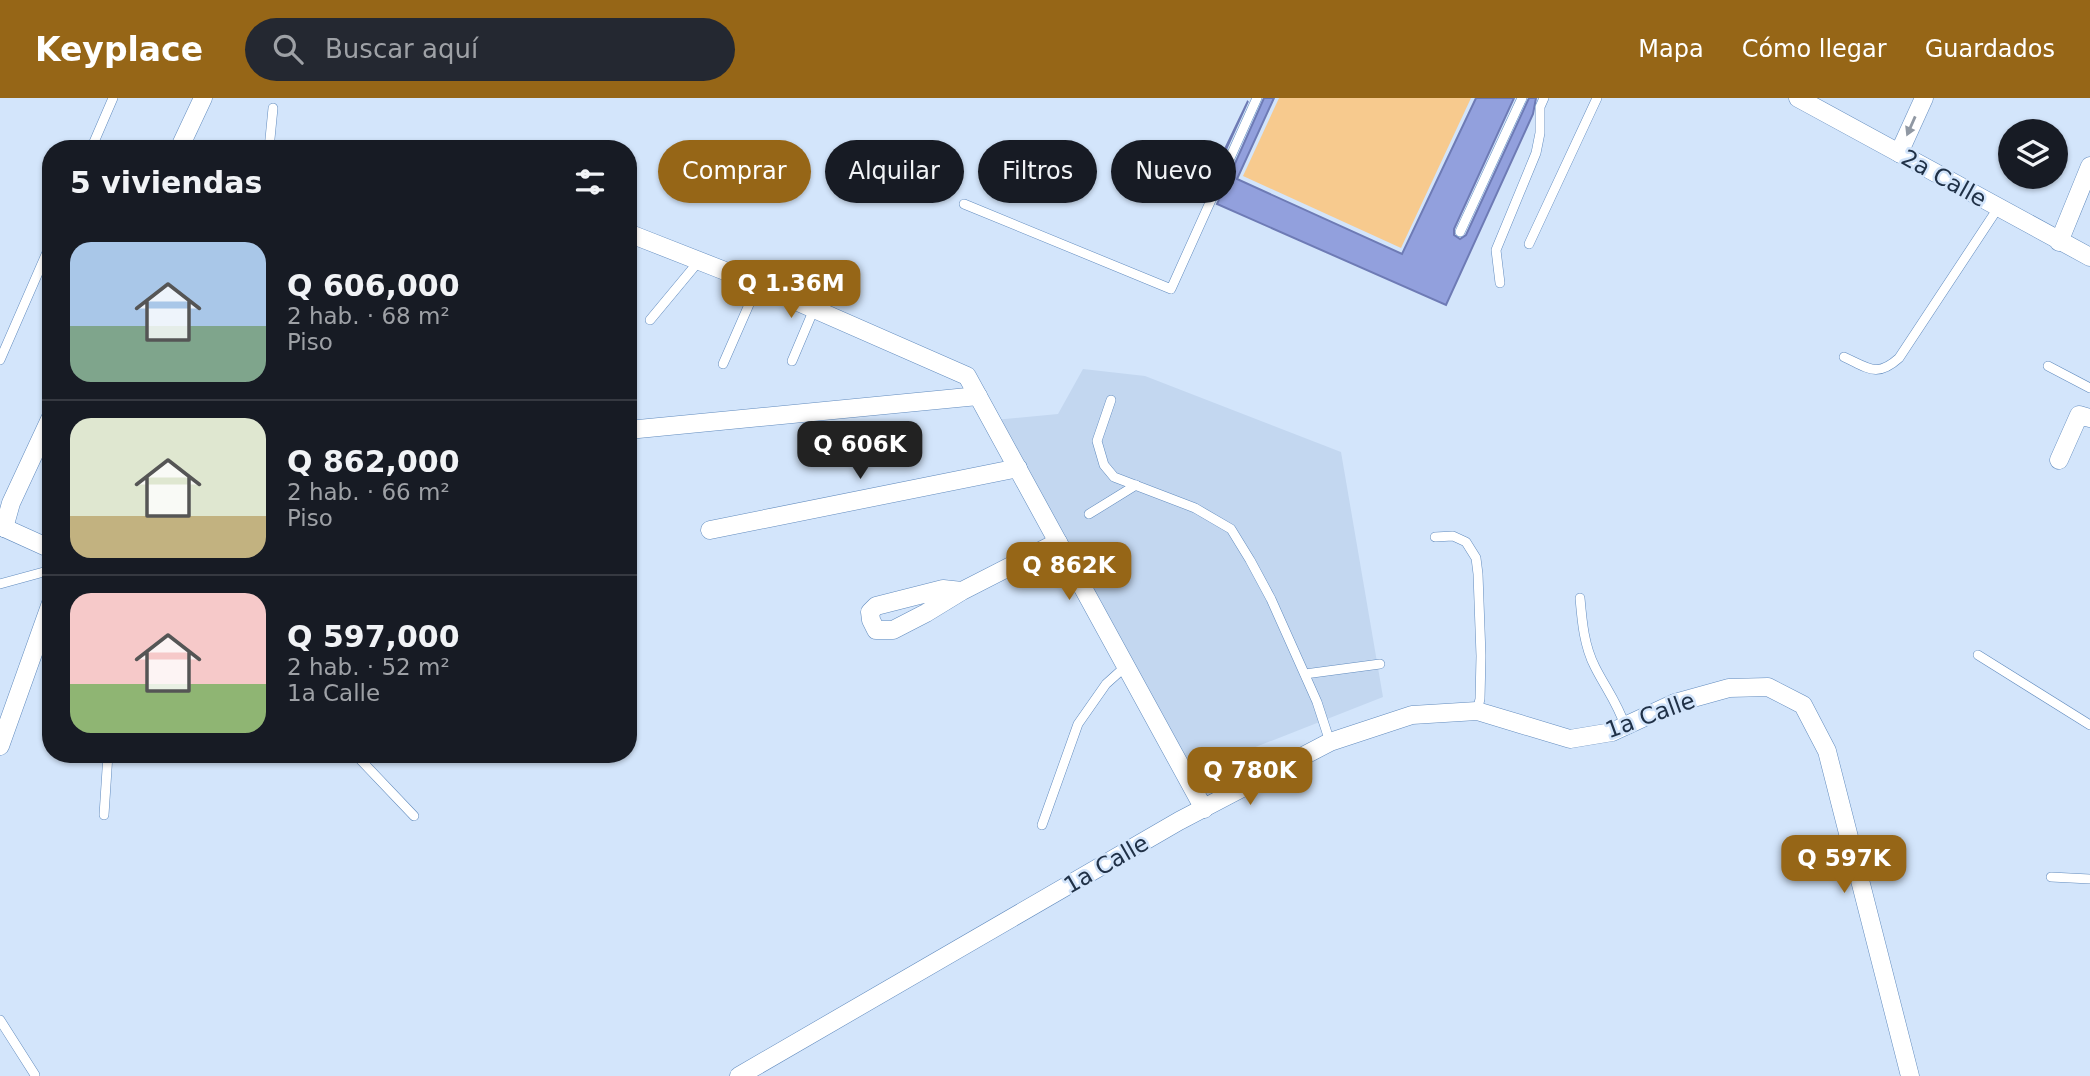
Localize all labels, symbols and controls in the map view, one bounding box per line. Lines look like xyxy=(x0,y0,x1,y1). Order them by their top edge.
search box xyxy=(245,18,735,81)
text: Keyplace xyxy=(35,30,203,69)
icon: search xyxy=(269,30,307,68)
text: Buscar aquí xyxy=(325,34,478,64)
text: Mapa xyxy=(1638,35,1704,63)
text: Cómo llegar xyxy=(1742,35,1887,63)
text: Guardados xyxy=(1925,35,2055,63)
one-way arrow xyxy=(1905,115,1916,136)
map controls xyxy=(1998,119,2068,189)
button: layers xyxy=(1998,119,2068,189)
chip: Comprar xyxy=(658,140,811,203)
chip: Alquilar xyxy=(825,140,964,203)
chip: Filtros xyxy=(978,140,1097,203)
chip: Nuevo xyxy=(1111,140,1236,203)
street label: 2a Calle xyxy=(1897,144,1991,212)
icon: filters xyxy=(571,163,609,201)
text: 5 viviendas xyxy=(70,165,262,200)
pin: Q 1.36M xyxy=(726,260,856,320)
text: Q 606,000 xyxy=(287,268,460,303)
icon: home xyxy=(126,270,210,354)
text: Q 1.36M xyxy=(737,270,845,296)
text: 2 hab. · 68 m² xyxy=(287,303,450,329)
text: Piso xyxy=(287,329,333,355)
pin: Q 606K xyxy=(803,422,917,481)
text: Q 606K xyxy=(813,431,907,457)
text: Q 862,000 xyxy=(287,444,460,479)
icon: home xyxy=(126,446,210,530)
text: 2 hab. · 66 m² xyxy=(287,479,450,505)
text: Piso xyxy=(287,505,333,531)
pin: Q 862K xyxy=(1012,542,1126,602)
text: Q 862K xyxy=(1022,552,1116,578)
text: Q 597,000 xyxy=(287,619,460,654)
icon: home xyxy=(126,621,210,705)
text: 2 hab. · 52 m² xyxy=(287,654,450,680)
text: 1a Calle xyxy=(287,680,380,706)
street label: 1a Calle xyxy=(1602,687,1698,743)
pin: Q 780K xyxy=(1193,748,1307,807)
text: Q 780K xyxy=(1203,757,1297,783)
street label: 1a Calle xyxy=(1059,829,1153,899)
pin: Q 597K xyxy=(1787,836,1901,895)
text: Q 597K xyxy=(1797,845,1891,871)

